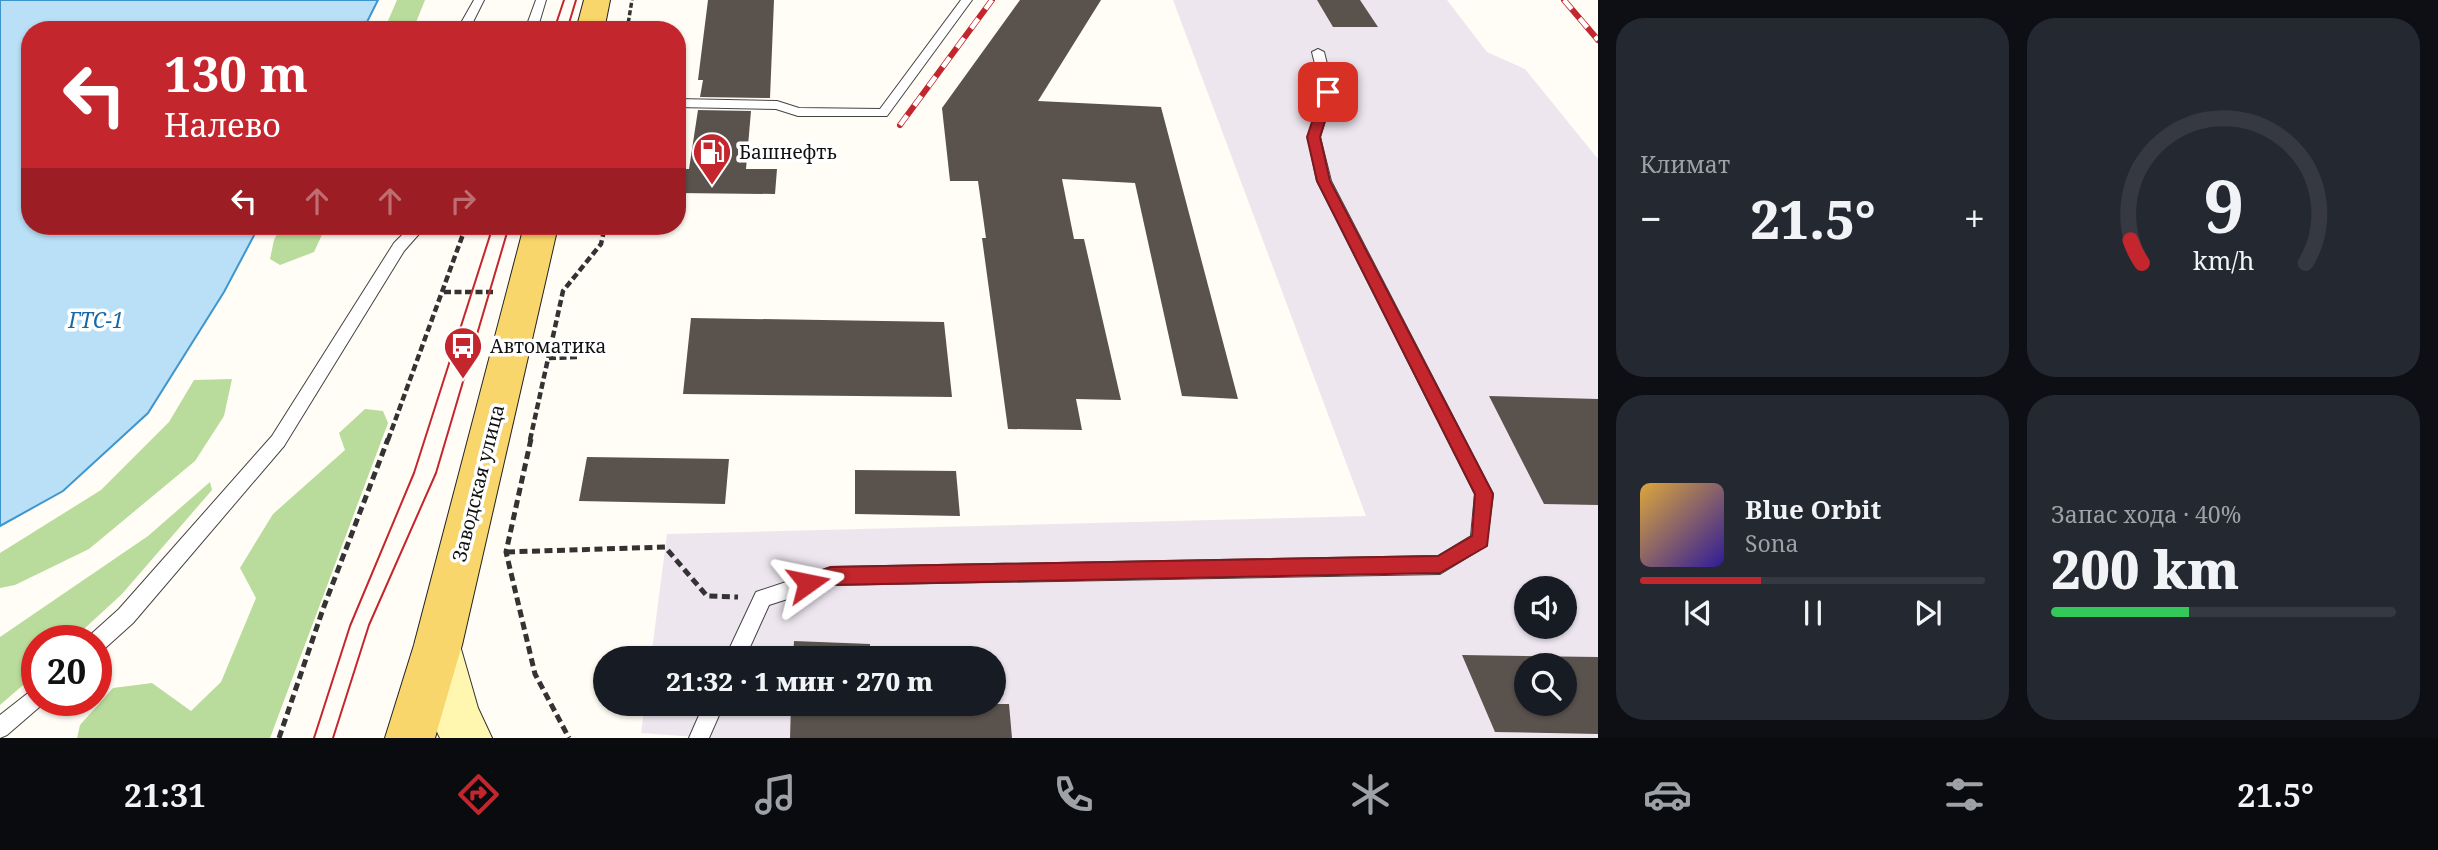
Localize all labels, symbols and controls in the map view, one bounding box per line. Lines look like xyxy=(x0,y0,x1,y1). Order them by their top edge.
text: 130 m xyxy=(164,40,308,106)
icon: left xyxy=(49,49,140,140)
pin xyxy=(1298,62,1358,122)
icon: arrive xyxy=(1309,73,1347,111)
text: Налево xyxy=(164,103,281,146)
fuel station icon: Башнефть xyxy=(691,131,733,186)
place label: Башнефть xyxy=(739,139,837,165)
text: Климат xyxy=(1640,148,1730,180)
text: 9 xyxy=(2203,156,2244,255)
icon: left xyxy=(225,182,263,220)
icon: ahead xyxy=(298,182,336,220)
icon: ahead xyxy=(371,182,409,220)
icon: right xyxy=(444,182,482,220)
text: 21.5° xyxy=(1750,183,1876,254)
text: − xyxy=(1640,192,1662,244)
text: + xyxy=(1964,192,1985,244)
text: km/h xyxy=(2193,243,2254,277)
water label: ГТС-1 xyxy=(67,306,124,334)
bus stop icon: Автоматика xyxy=(442,325,484,380)
place label: Автоматика xyxy=(490,333,606,359)
street label: Заводская улица xyxy=(446,402,510,564)
text: Blue Orbit xyxy=(1745,491,1881,527)
text: Запас хода · 40% xyxy=(2051,498,2241,530)
text: Sona xyxy=(1745,527,1799,559)
text: 200 km xyxy=(2051,533,2239,604)
position arrow xyxy=(771,546,845,620)
map controls xyxy=(1514,576,1577,716)
button: sound xyxy=(1514,576,1577,639)
icon: previous xyxy=(1679,594,1717,632)
icon: pause xyxy=(1794,594,1832,632)
icon: next xyxy=(1909,594,1947,632)
speed limit sign: 20 xyxy=(21,625,112,716)
button: search xyxy=(1514,653,1577,716)
text: 21:32 · 1 мин · 270 m xyxy=(666,663,933,699)
icon: directions xyxy=(454,770,503,819)
icon: music xyxy=(751,770,800,819)
icon: phone xyxy=(1049,770,1098,819)
icon: climate xyxy=(1346,770,1395,819)
icon: car xyxy=(1643,770,1692,819)
icon: filters xyxy=(1940,770,1989,819)
text: 21:31 xyxy=(124,773,206,816)
text: 21.5° xyxy=(2237,773,2314,816)

